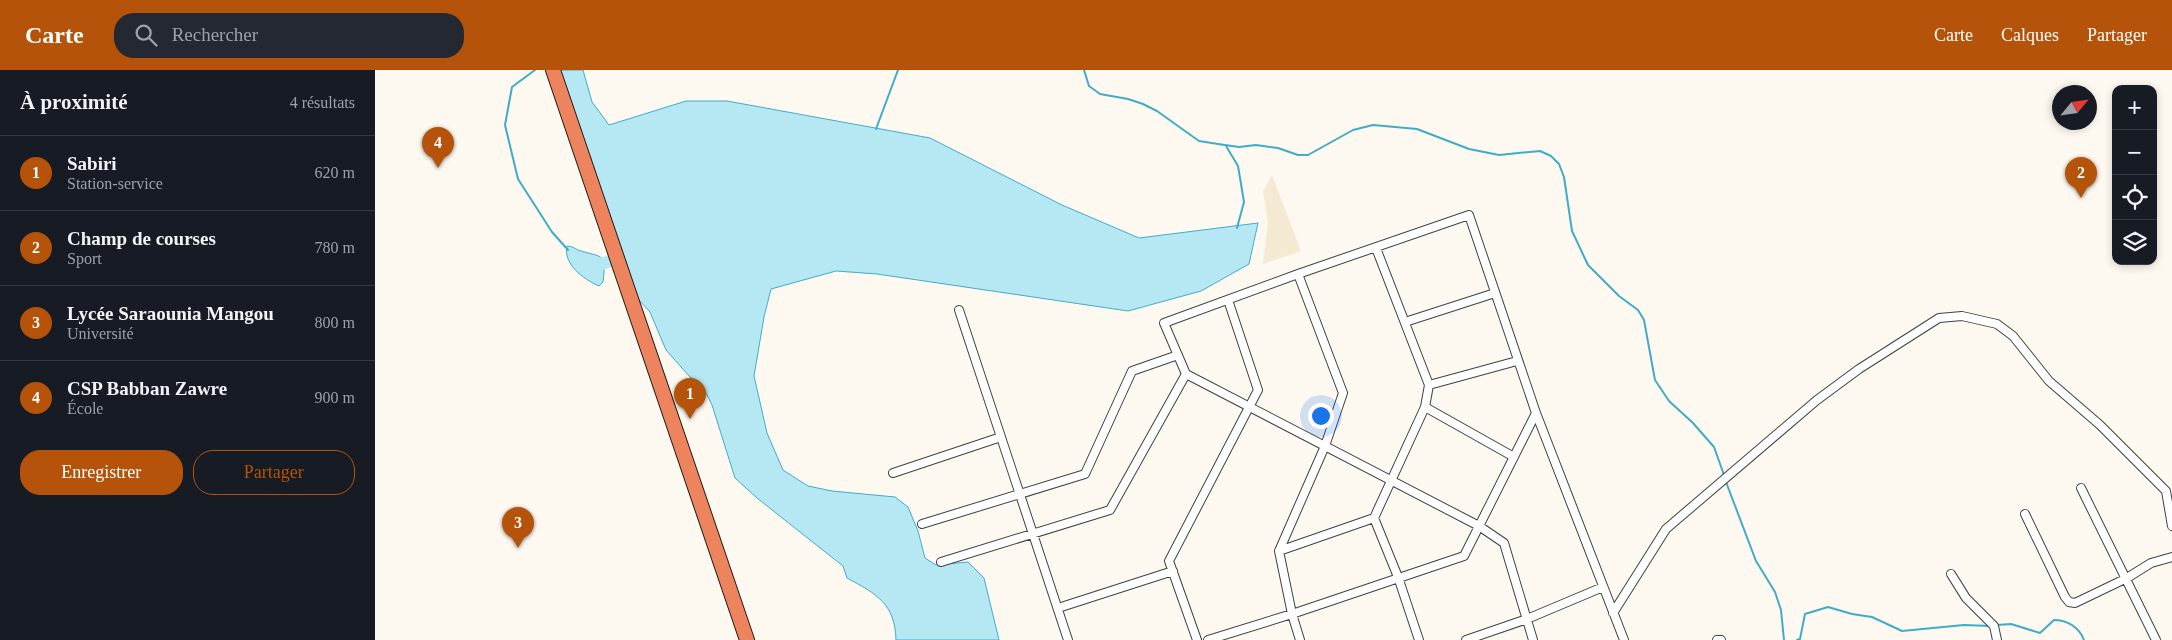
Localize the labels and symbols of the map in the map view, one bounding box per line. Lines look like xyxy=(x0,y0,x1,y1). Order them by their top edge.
north arrow xyxy=(2052,85,2097,130)
pin: 4 xyxy=(422,127,454,168)
pin: 2 xyxy=(2065,157,2097,198)
pin: 1 xyxy=(674,378,706,419)
your location xyxy=(1308,403,1334,429)
pin: 3 xyxy=(502,507,534,548)

